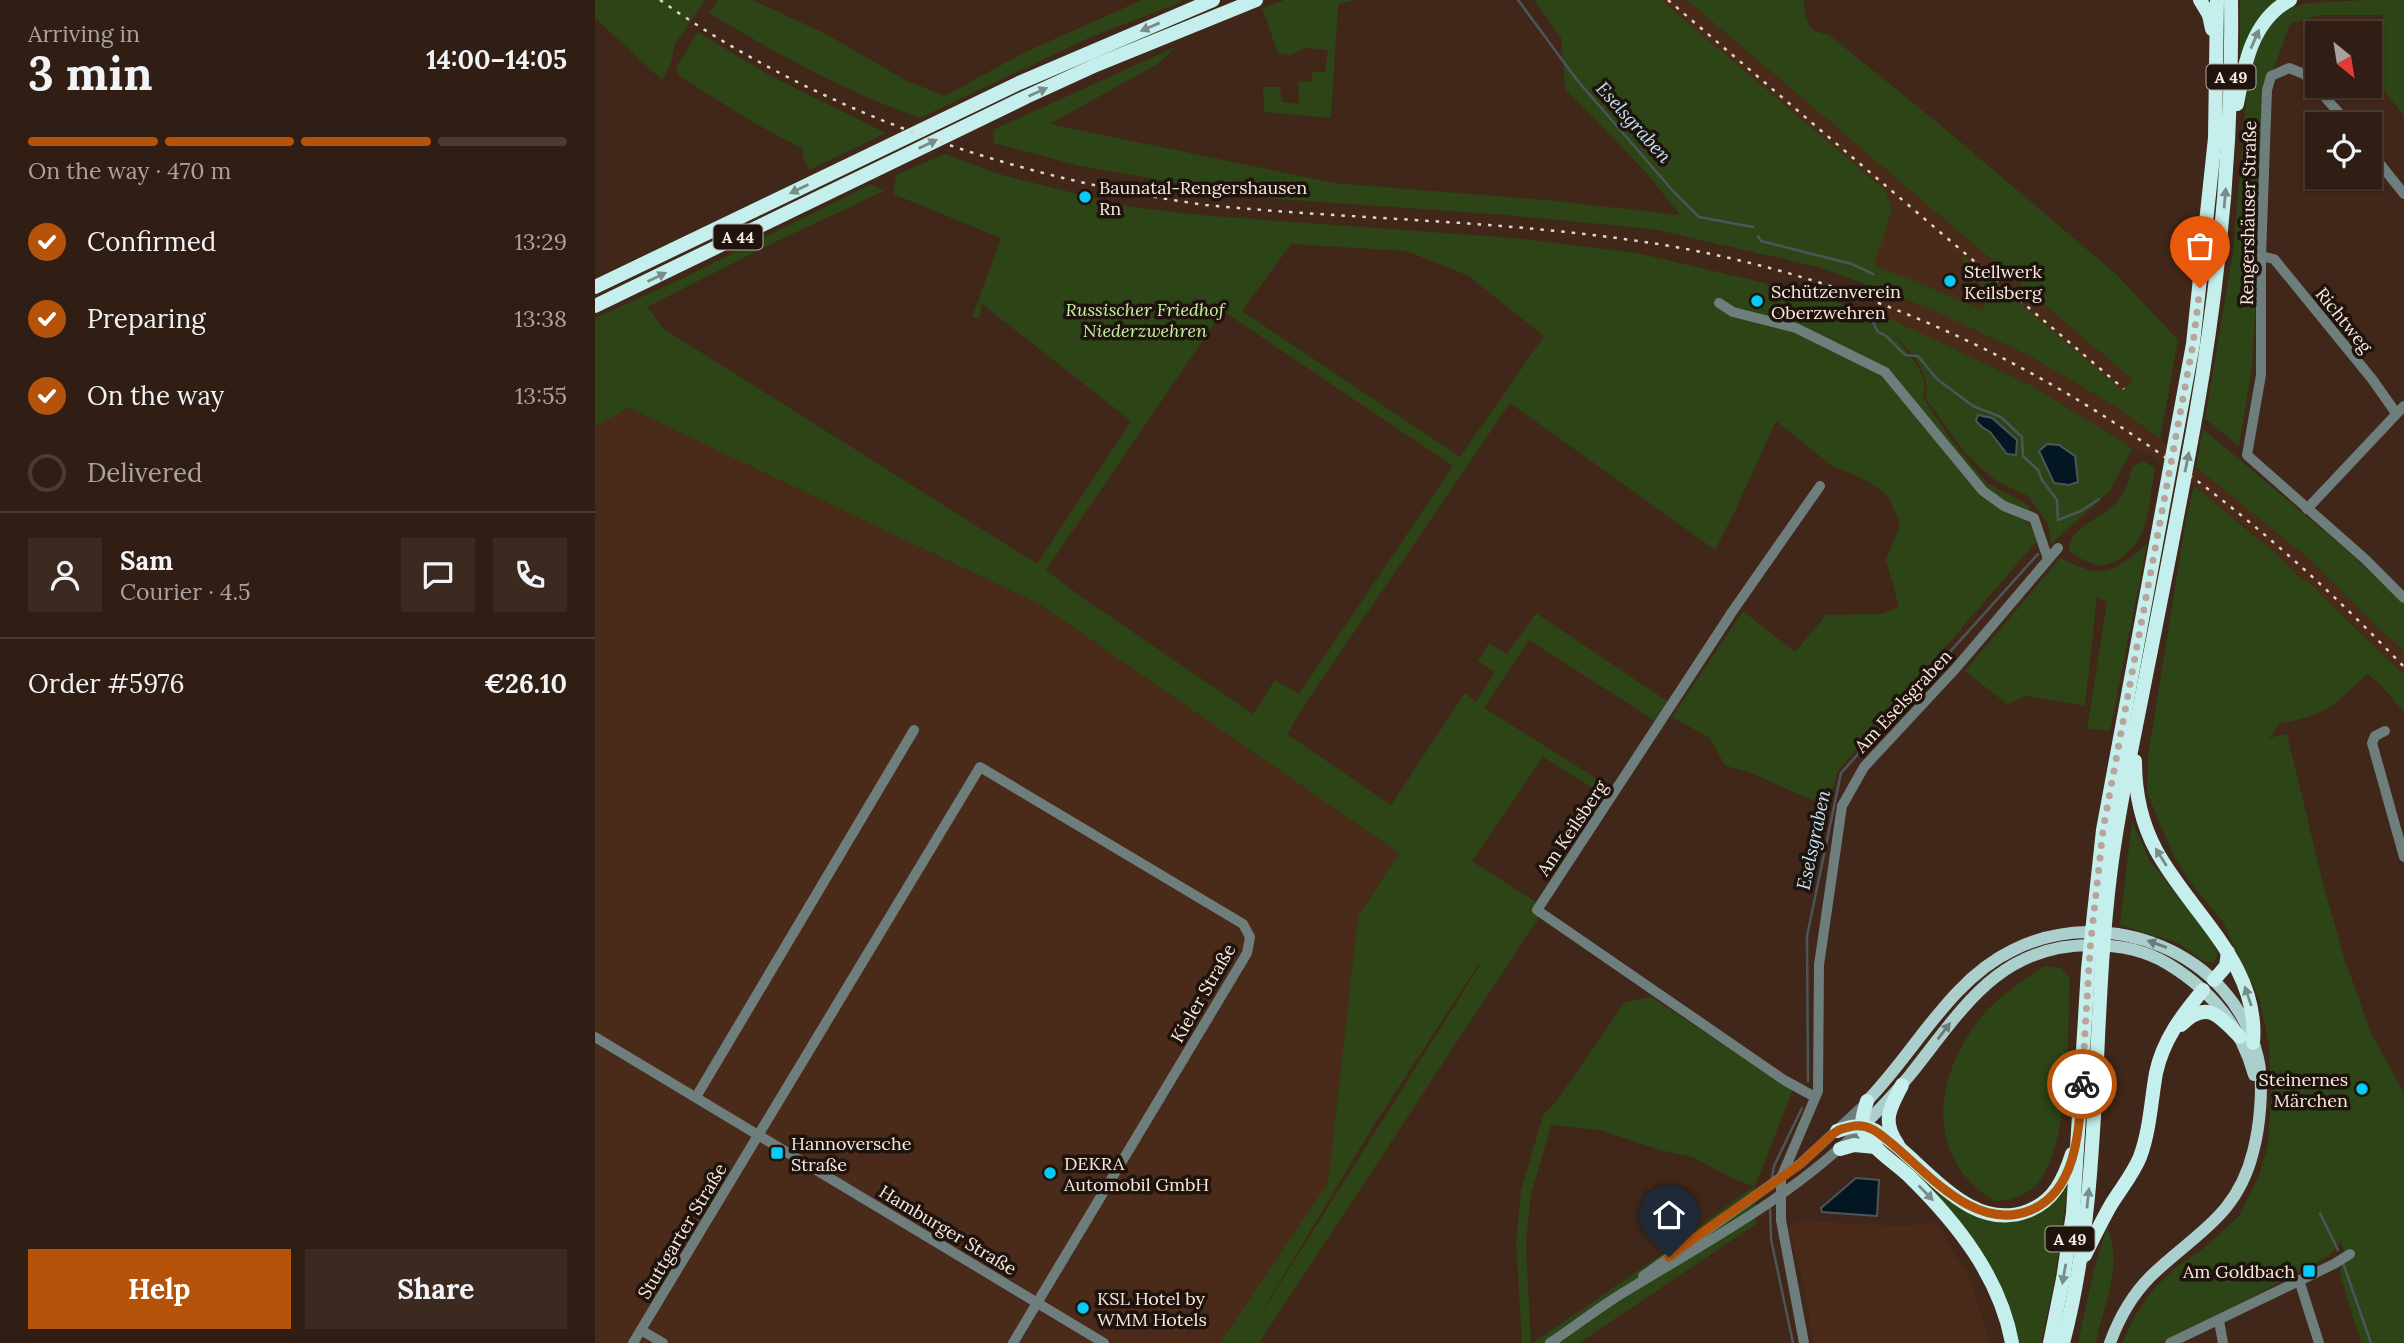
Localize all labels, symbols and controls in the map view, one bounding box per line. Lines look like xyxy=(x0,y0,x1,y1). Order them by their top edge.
text: Arriving in xyxy=(28,19,140,48)
north arrow xyxy=(2305,21,2382,98)
map controls xyxy=(2305,21,2382,189)
one-way arrow xyxy=(1139,22,1160,33)
one-way arrow xyxy=(2250,29,2261,50)
text: 14:00–14:05 xyxy=(426,43,567,76)
text: 3 min xyxy=(28,44,153,103)
road number: A 49 xyxy=(2207,64,2255,90)
water label: Eselsgraben xyxy=(1591,76,1677,168)
one-way arrow xyxy=(1028,86,1048,98)
button: locate xyxy=(2305,112,2382,189)
street label: Rengershäuser Straße xyxy=(2235,120,2261,306)
one-way arrow xyxy=(918,138,938,150)
text: On the way · 470 m xyxy=(28,156,231,185)
place label: Baunatal-Rengershausen Rn xyxy=(1099,176,1307,220)
one-way arrow xyxy=(789,184,809,195)
one-way arrow xyxy=(2219,187,2230,209)
marker: Baunatal-Rengershausen Rn xyxy=(1077,189,1093,205)
pin xyxy=(2170,216,2230,288)
icon: check xyxy=(28,223,66,261)
road number: A 44 xyxy=(713,224,763,249)
text: Confirmed xyxy=(87,225,216,258)
text: 13:29 xyxy=(514,227,567,256)
icon: bag xyxy=(2181,227,2219,265)
place label: Stellwerk Keilsberg xyxy=(1964,260,2043,304)
one-way arrow xyxy=(647,271,667,282)
marker: Stellwerk Keilsberg xyxy=(1942,273,1958,289)
place label: Schützenverein Oberzwehren xyxy=(1771,280,1901,324)
street label: Richtweg xyxy=(2311,283,2378,358)
marker: Schützenverein Oberzwehren xyxy=(1749,293,1765,309)
park label: Russischer Friedhof Niederzwehren xyxy=(1065,298,1227,342)
icon: check xyxy=(28,300,66,338)
text: Preparing xyxy=(87,302,206,335)
text: 13:38 xyxy=(514,304,567,333)
icon: check xyxy=(28,377,66,415)
text: On the way xyxy=(87,379,224,412)
text: 13:55 xyxy=(515,381,567,410)
one-way arrow xyxy=(2181,451,2192,473)
text: Delivered xyxy=(87,456,203,489)
button: person xyxy=(28,538,102,612)
button: chat xyxy=(401,538,475,612)
button: phone xyxy=(493,538,567,612)
text: Sam xyxy=(120,544,173,577)
text: Courier · 4.5 xyxy=(120,577,251,606)
street label: Am Eselsgraben xyxy=(1849,645,1957,758)
text: Order #5976 xyxy=(28,667,185,700)
text: €26.10 xyxy=(484,667,567,700)
street label: Am Keilsberg xyxy=(1531,775,1613,881)
water label: Eselsgraben xyxy=(1791,788,1835,892)
one-way arrow xyxy=(2154,847,2167,866)
one-way arrow xyxy=(2146,938,2167,949)
street label: Kieler Straße xyxy=(1165,939,1241,1047)
one-way arrow xyxy=(2242,985,2253,1006)
one-way arrow xyxy=(1936,1022,1950,1040)
courier xyxy=(2047,1049,2117,1119)
icon: bike xyxy=(2063,1065,2101,1103)
place label: Steinernes Märchen xyxy=(2259,1068,2348,1112)
marker: Steinernes Märchen xyxy=(2354,1081,2370,1097)
place label: Hannoversche Straße xyxy=(791,1132,912,1176)
marker: Hannoversche Straße xyxy=(769,1145,785,1161)
place label: DEKRA Automobil GmbH xyxy=(1063,1152,1209,1196)
street label: Stuttgarter Straße xyxy=(632,1159,732,1303)
marker: DEKRA Automobil GmbH xyxy=(1042,1165,1058,1181)
street label: Hamburger Straße xyxy=(875,1180,1021,1280)
pin xyxy=(1639,1185,1699,1257)
one-way arrow xyxy=(1918,1185,1935,1202)
one-way arrow xyxy=(2083,1187,2094,1209)
icon: home xyxy=(1650,1196,1688,1234)
road number: A 49 xyxy=(2045,1226,2095,1252)
button: Help xyxy=(28,1249,291,1329)
button: Share xyxy=(305,1249,567,1329)
place label: Am Goldbach xyxy=(2182,1260,2295,1283)
one-way arrow xyxy=(2059,1263,2070,1285)
marker: Am Goldbach xyxy=(2301,1263,2317,1279)
place label: KSL Hotel by WMM Hotels xyxy=(1097,1287,1207,1331)
marker: KSL Hotel by WMM Hotels xyxy=(1075,1300,1091,1316)

